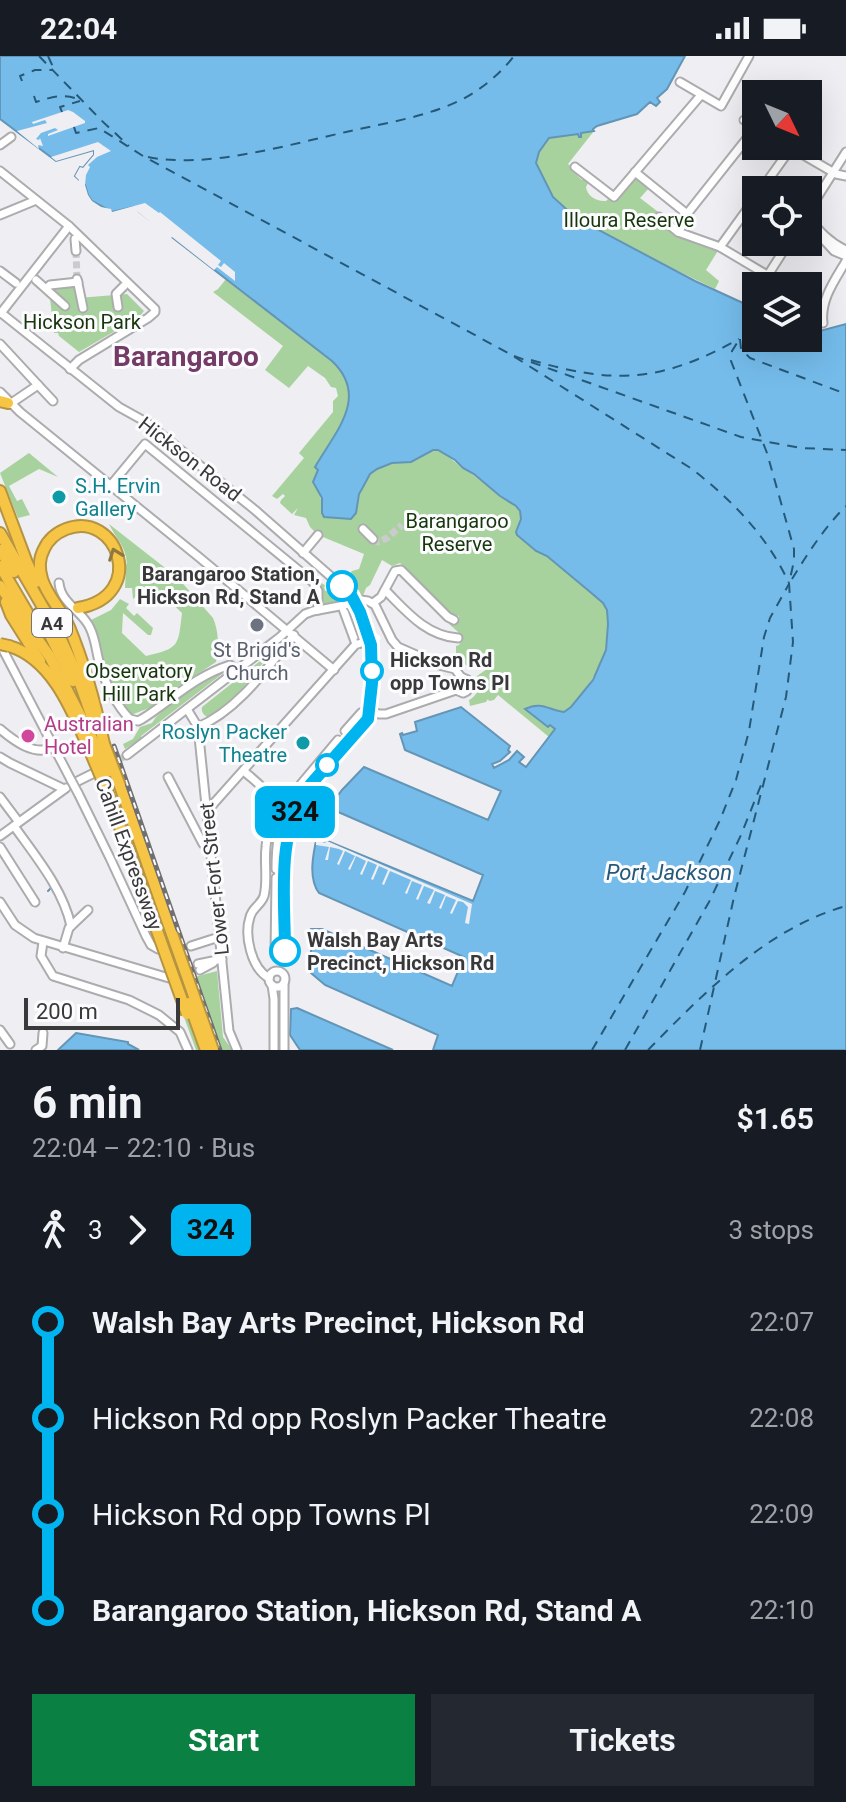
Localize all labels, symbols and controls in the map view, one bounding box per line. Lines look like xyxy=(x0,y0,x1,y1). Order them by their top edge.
text: 22:04 xyxy=(40,11,117,46)
north arrow xyxy=(742,80,822,160)
map controls xyxy=(742,80,822,352)
button: locate xyxy=(742,176,822,256)
park label: Illoura Reserve xyxy=(564,208,694,232)
button: layers xyxy=(742,272,822,352)
park label: Hickson Park xyxy=(23,310,142,334)
district label: Barangaroo xyxy=(113,340,259,373)
street label: Hickson Road xyxy=(134,412,246,506)
place label: S.H. Ervin Gallery xyxy=(75,474,161,521)
marker: S.H. Ervin Gallery xyxy=(50,488,68,506)
park label: Barangaroo Reserve xyxy=(405,509,509,556)
one-way arrow xyxy=(108,548,124,562)
place label: Barangaroo Station, Hickson Rd, Stand A xyxy=(137,562,321,609)
marker: Barangaroo Station, Hickson Rd, Stand A xyxy=(327,571,357,601)
road number: A4 xyxy=(32,609,72,637)
marker: St Brigid's Church xyxy=(248,616,266,634)
place label: St Brigid's Church xyxy=(213,638,301,685)
place label: Hickson Rd opp Towns Pl xyxy=(390,648,510,695)
park label: Observatory Hill Park xyxy=(85,659,193,706)
marker: Hickson Rd opp Towns Pl xyxy=(361,660,383,682)
place label: Australian Hotel xyxy=(44,712,134,759)
place label: Roslyn Packer Theatre xyxy=(161,720,287,767)
marker: Australian Hotel xyxy=(19,727,37,745)
marker: Roslyn Packer Theatre xyxy=(294,734,312,752)
unlabelled marker xyxy=(316,754,338,776)
street label: Cahill Expressway xyxy=(90,775,168,934)
line badge: 324 xyxy=(249,786,341,838)
text: 324 xyxy=(271,795,319,828)
street label: Lower Fort Street xyxy=(194,801,234,957)
water label: Port Jackson xyxy=(606,860,732,885)
place label: Walsh Bay Arts Precinct, Hickson Rd xyxy=(307,928,494,975)
marker: Walsh Bay Arts Precinct, Hickson Rd xyxy=(270,936,300,966)
scale bar xyxy=(24,994,180,1030)
text: 200 m xyxy=(36,999,98,1024)
text: 6 min xyxy=(32,1077,143,1129)
text: $1.65 xyxy=(736,1101,814,1136)
text: 22:04 – 22:10 · Bus xyxy=(32,1133,255,1163)
icon: walk xyxy=(32,1208,76,1252)
icon: forward xyxy=(115,1208,159,1252)
text: 324 xyxy=(187,1213,235,1246)
text: 3 xyxy=(88,1215,103,1245)
text: 3 stops xyxy=(728,1215,814,1245)
text: Walsh Bay Arts Precinct, Hickson Rd xyxy=(92,1305,585,1340)
text: 22:07 xyxy=(749,1307,814,1337)
text: Hickson Rd opp Roslyn Packer Theatre xyxy=(92,1401,607,1436)
text: 22:08 xyxy=(749,1403,814,1433)
text: Hickson Rd opp Towns Pl xyxy=(92,1497,431,1532)
text: 22:09 xyxy=(749,1499,814,1529)
text: Barangaroo Station, Hickson Rd, Stand A xyxy=(92,1593,641,1628)
text: 22:10 xyxy=(749,1595,814,1625)
button: Start xyxy=(32,1694,415,1786)
button: Tickets xyxy=(431,1694,814,1786)

